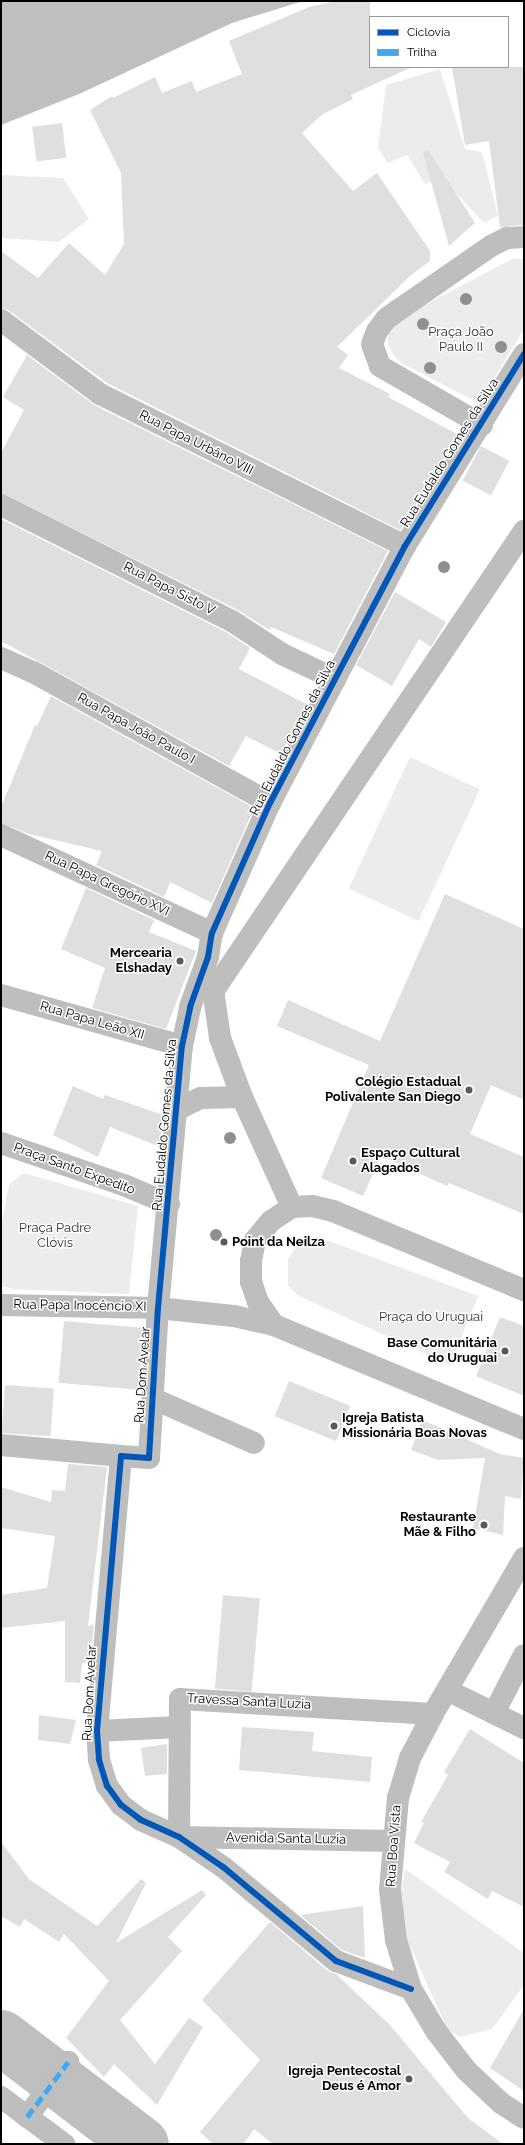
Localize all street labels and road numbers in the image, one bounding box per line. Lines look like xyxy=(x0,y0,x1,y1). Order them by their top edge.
street label: Rua Eudaldo Gomes da Silva xyxy=(398,376,502,530)
street label: Rua Papa Urbâno VIII xyxy=(136,407,256,479)
street label: Rua Papa Sisto V xyxy=(120,559,218,619)
street label: Rua Eudaldo Gomes da Silva xyxy=(247,658,339,818)
street label: Rua Papa João Paulo I xyxy=(74,690,198,768)
street label: Rua Papa Gregório XVI xyxy=(42,848,172,920)
street label: Rua Papa Leão XII xyxy=(38,999,146,1043)
street label: Rua Eudaldo Gomes da Silva xyxy=(150,1038,180,1212)
street label: Praça Santo Expedito xyxy=(11,1140,137,1198)
street label: Rua Papa Inocêncio XI xyxy=(13,1297,147,1315)
street label: Rua Dom Avelar xyxy=(132,1326,154,1424)
street label: Rua Dom Avelar xyxy=(80,1644,100,1742)
street label: Travessa Santa Luzia xyxy=(187,1691,311,1713)
street label: Rua Boa Vista xyxy=(383,1804,405,1888)
street label: Avenida Santa Luzia xyxy=(226,1830,346,1848)

